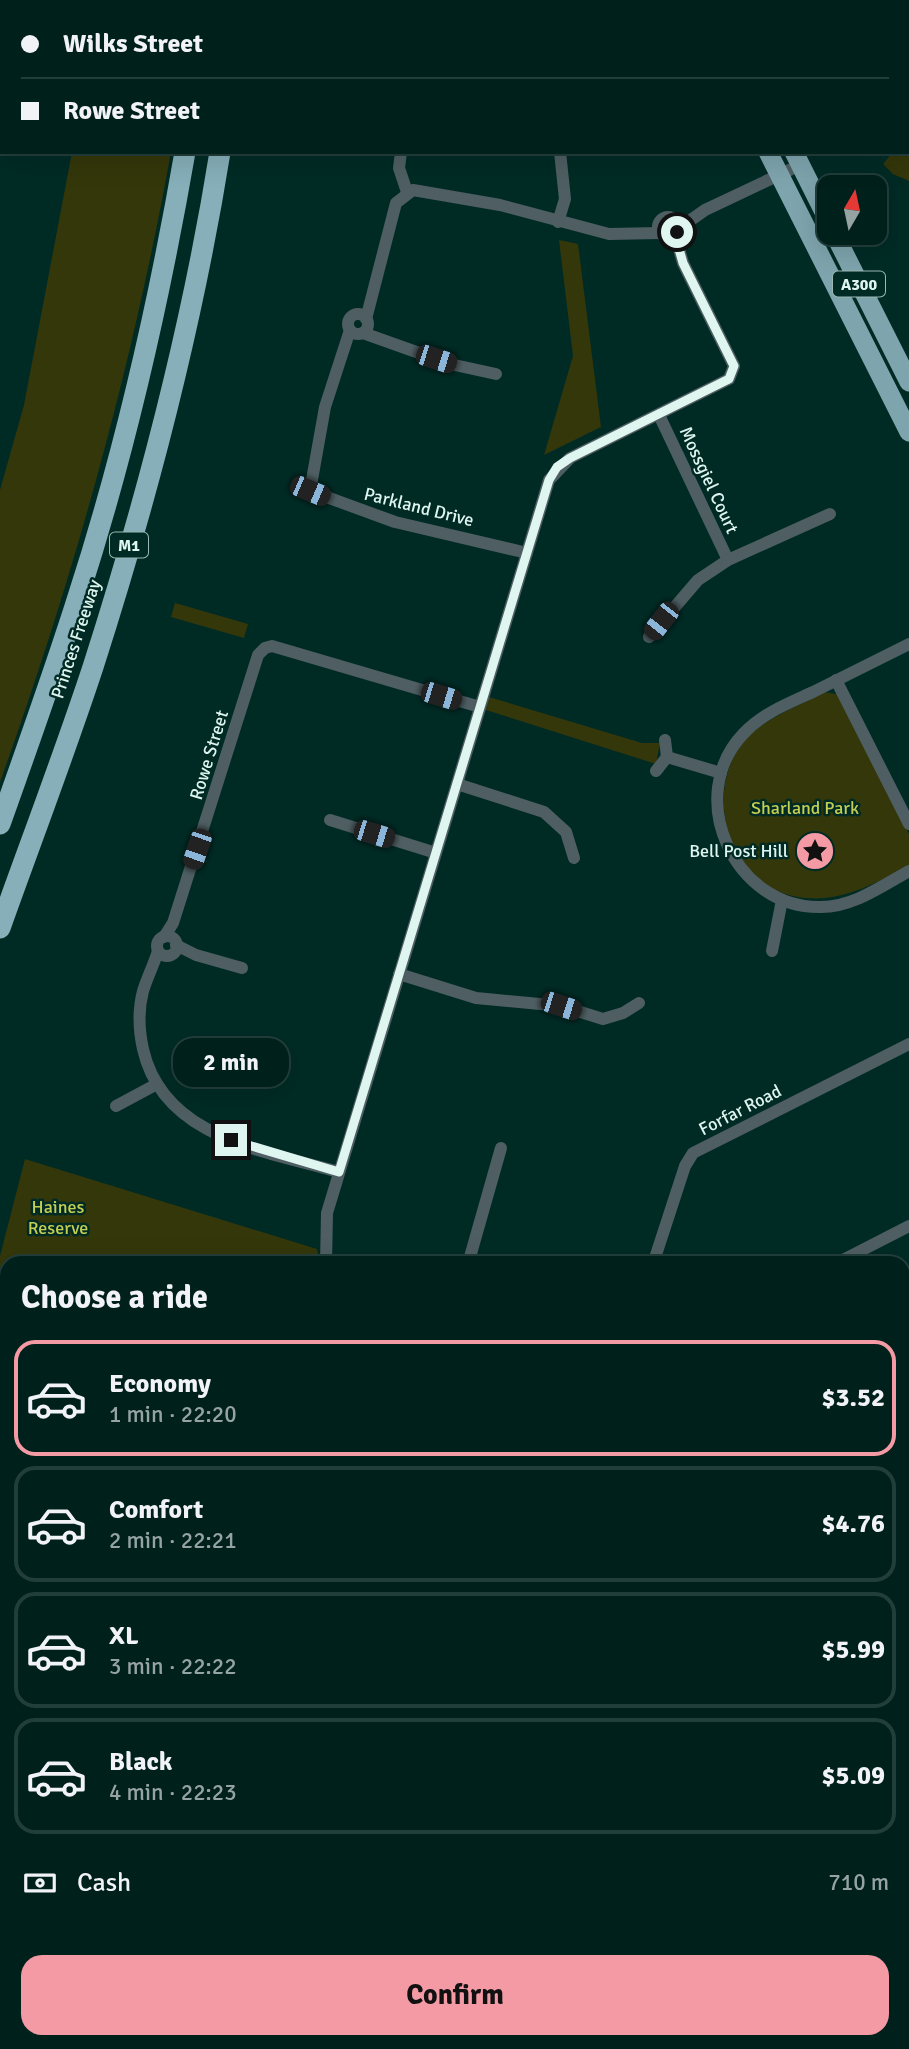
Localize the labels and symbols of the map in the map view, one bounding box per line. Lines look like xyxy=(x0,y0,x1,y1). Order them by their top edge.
north arrow xyxy=(817,175,887,245)
route start xyxy=(661,216,693,248)
road number: A300 xyxy=(833,272,885,296)
car xyxy=(413,343,460,375)
street label: Mossgiel Court xyxy=(675,423,743,537)
car xyxy=(287,473,334,509)
street label: Parkland Drive xyxy=(362,483,476,531)
road number: M1 xyxy=(110,532,148,558)
street label: Princes Freeway xyxy=(46,576,106,701)
car xyxy=(640,598,683,644)
car xyxy=(418,680,465,712)
street label: Rowe Street xyxy=(185,708,233,802)
park label: Sharland Park xyxy=(751,797,859,819)
car xyxy=(351,818,398,850)
car xyxy=(181,826,214,872)
place icon: Bell Post Hill xyxy=(794,830,836,872)
place label: Bell Post Hill xyxy=(689,840,788,862)
car xyxy=(538,990,585,1022)
callout: 2 min xyxy=(173,1038,289,1088)
street label: Forfar Road xyxy=(695,1080,785,1140)
route end xyxy=(215,1124,247,1156)
park label: Haines Reserve xyxy=(28,1196,88,1239)

